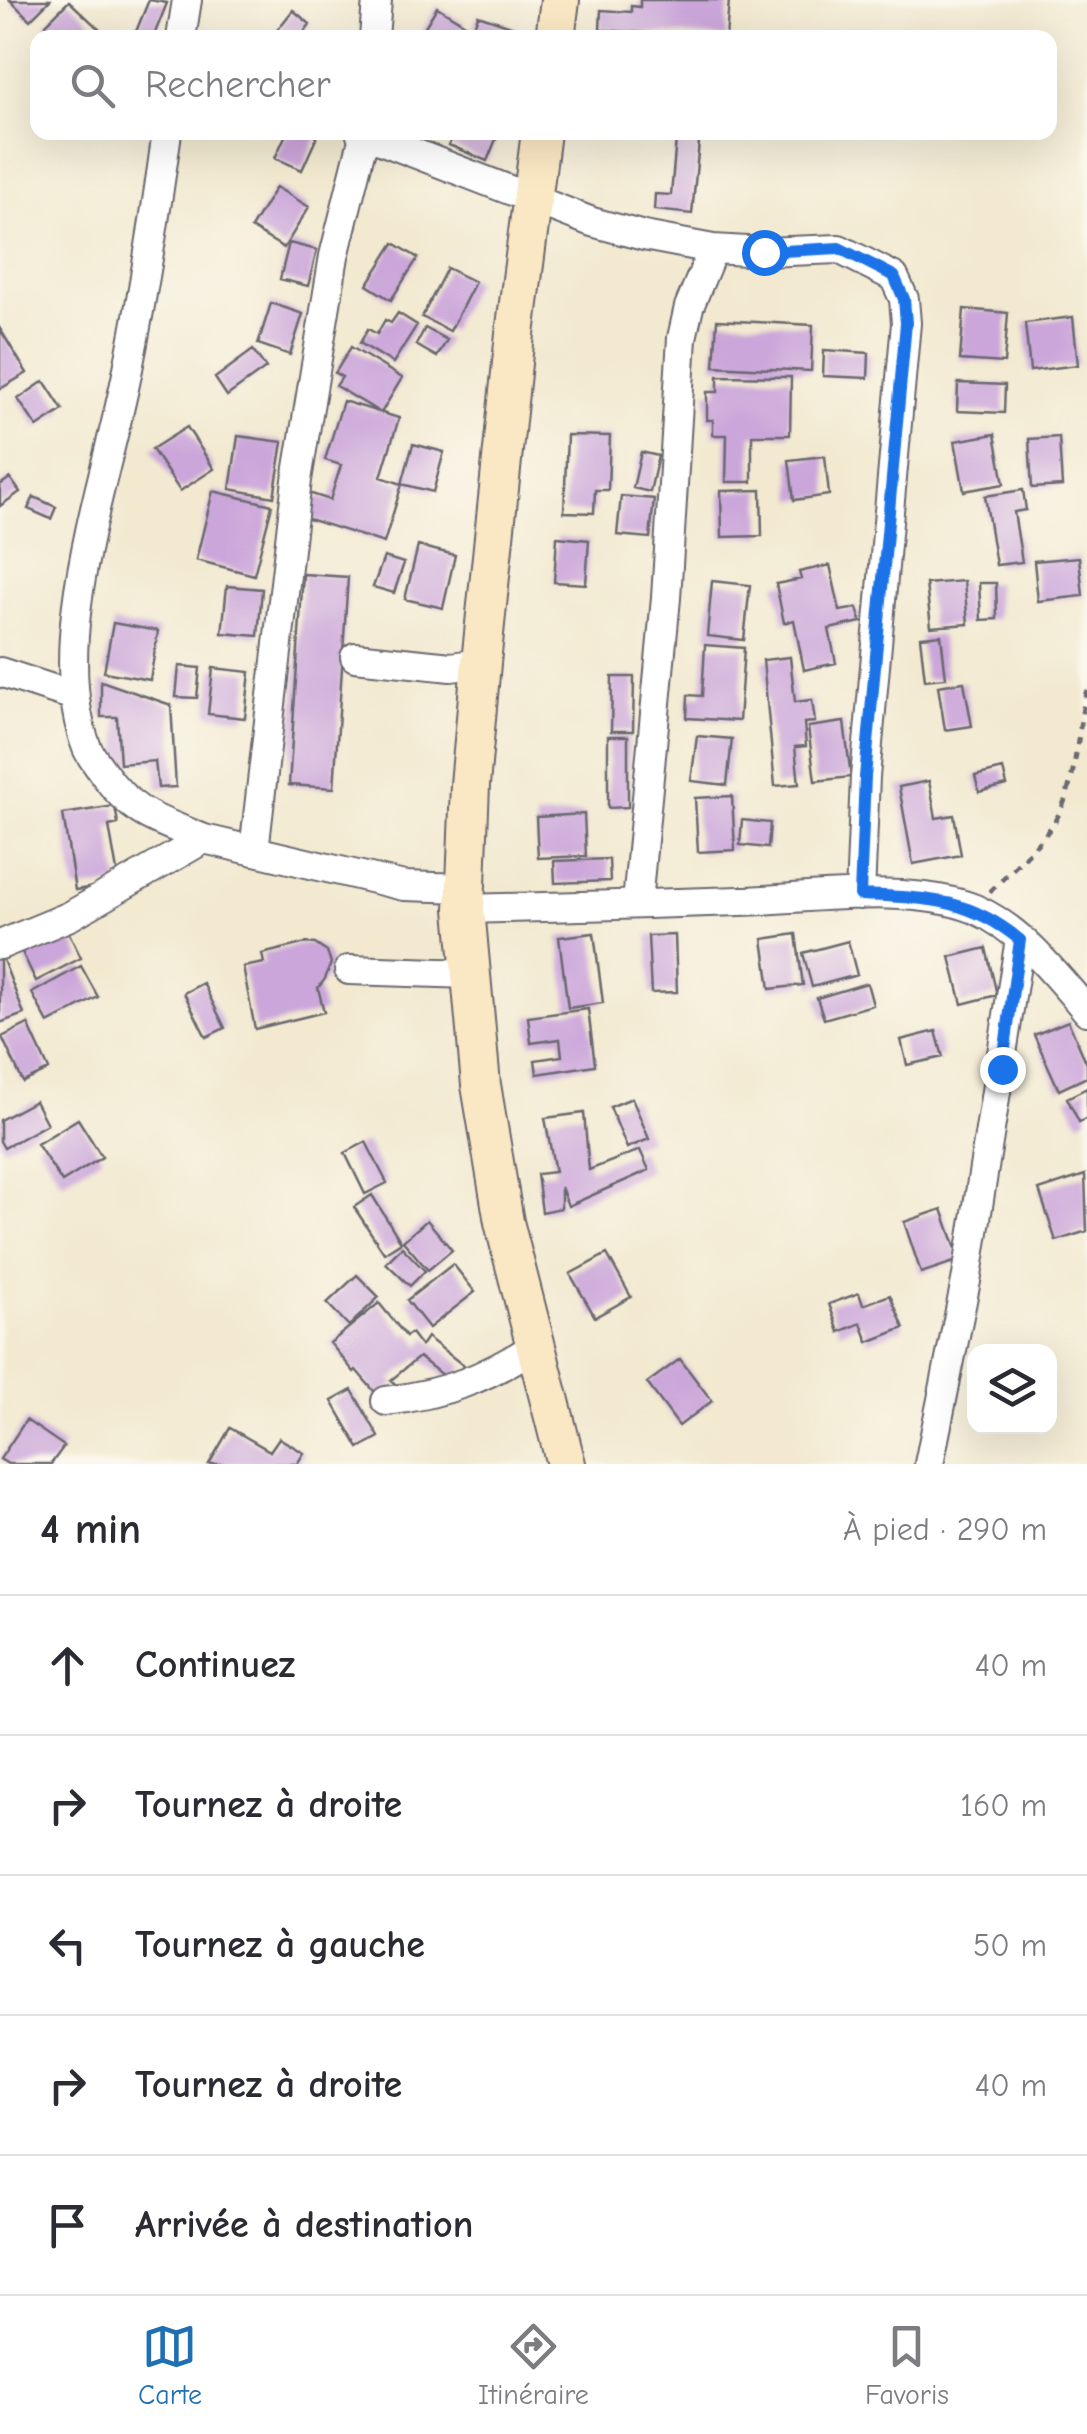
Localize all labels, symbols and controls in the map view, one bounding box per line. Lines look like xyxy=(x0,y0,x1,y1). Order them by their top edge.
search box xyxy=(30,30,1057,140)
icon: search xyxy=(65,58,120,113)
text: Rechercher xyxy=(145,63,331,107)
route start xyxy=(742,230,788,276)
route end xyxy=(980,1047,1026,1093)
map controls xyxy=(967,1344,1057,1434)
button: layers xyxy=(967,1344,1057,1434)
text: 4 min xyxy=(40,1505,141,1554)
text: À pied · 290 m xyxy=(843,1511,1047,1548)
icon: ahead xyxy=(40,1638,95,1693)
text: Continuez xyxy=(135,1643,295,1687)
text: 40 m xyxy=(975,1647,1047,1684)
icon: right xyxy=(40,1778,95,1833)
text: Tournez à droite xyxy=(135,1783,402,1827)
text: 160 m xyxy=(960,1787,1047,1824)
icon: left xyxy=(40,1918,95,1973)
text: Tournez à gauche xyxy=(135,1923,425,1967)
text: 50 m xyxy=(973,1927,1047,1964)
icon: right xyxy=(40,2058,95,2113)
text: Tournez à droite xyxy=(135,2063,402,2107)
text: 40 m xyxy=(975,2067,1047,2104)
icon: arrive xyxy=(40,2198,95,2253)
text: Arrivée à destination xyxy=(135,2203,473,2247)
tab: Carte xyxy=(138,2319,202,2411)
tab: Itinéraire xyxy=(478,2319,589,2411)
tab: Favoris xyxy=(865,2319,949,2411)

